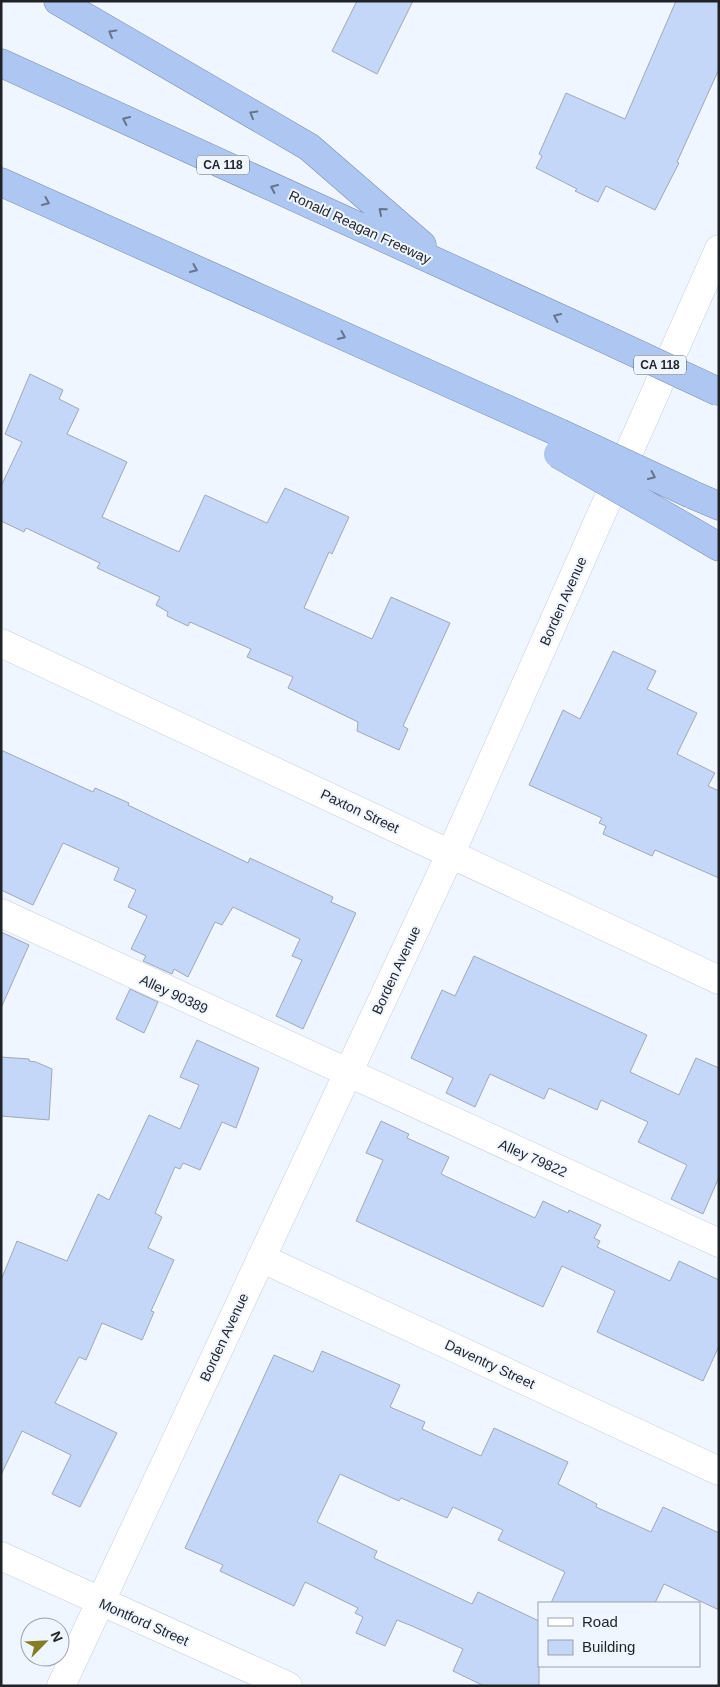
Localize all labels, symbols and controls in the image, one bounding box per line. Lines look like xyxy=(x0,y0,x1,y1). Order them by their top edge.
one-way arrow xyxy=(109,29,118,39)
one-way arrow xyxy=(249,111,258,121)
one-way arrow xyxy=(122,116,131,126)
road number: CA 118 xyxy=(197,156,249,174)
one-way arrow xyxy=(270,183,279,194)
street label: Ronald Reagan Freeway xyxy=(286,187,434,267)
one-way arrow xyxy=(41,196,50,207)
one-way arrow xyxy=(379,208,388,217)
one-way arrow xyxy=(189,263,198,274)
one-way arrow xyxy=(553,313,562,323)
one-way arrow xyxy=(337,330,346,341)
road number: CA 118 xyxy=(634,356,686,374)
one-way arrow xyxy=(647,470,656,480)
street label: Borden Avenue xyxy=(536,554,590,648)
street label: Paxton Street xyxy=(318,786,402,836)
street label: Borden Avenue xyxy=(369,923,424,1017)
street label: Alley 90389 xyxy=(137,971,211,1017)
street label: Alley 79822 xyxy=(496,1136,570,1180)
street label: Borden Avenue xyxy=(197,1290,252,1384)
street label: Daventry Street xyxy=(443,1336,538,1392)
street label: Montford Street xyxy=(97,1595,191,1649)
legend xyxy=(538,1602,700,1667)
text: Road xyxy=(582,1613,618,1630)
north arrow xyxy=(20,1617,70,1667)
text: N xyxy=(48,1629,66,1645)
text: Building xyxy=(582,1638,635,1655)

